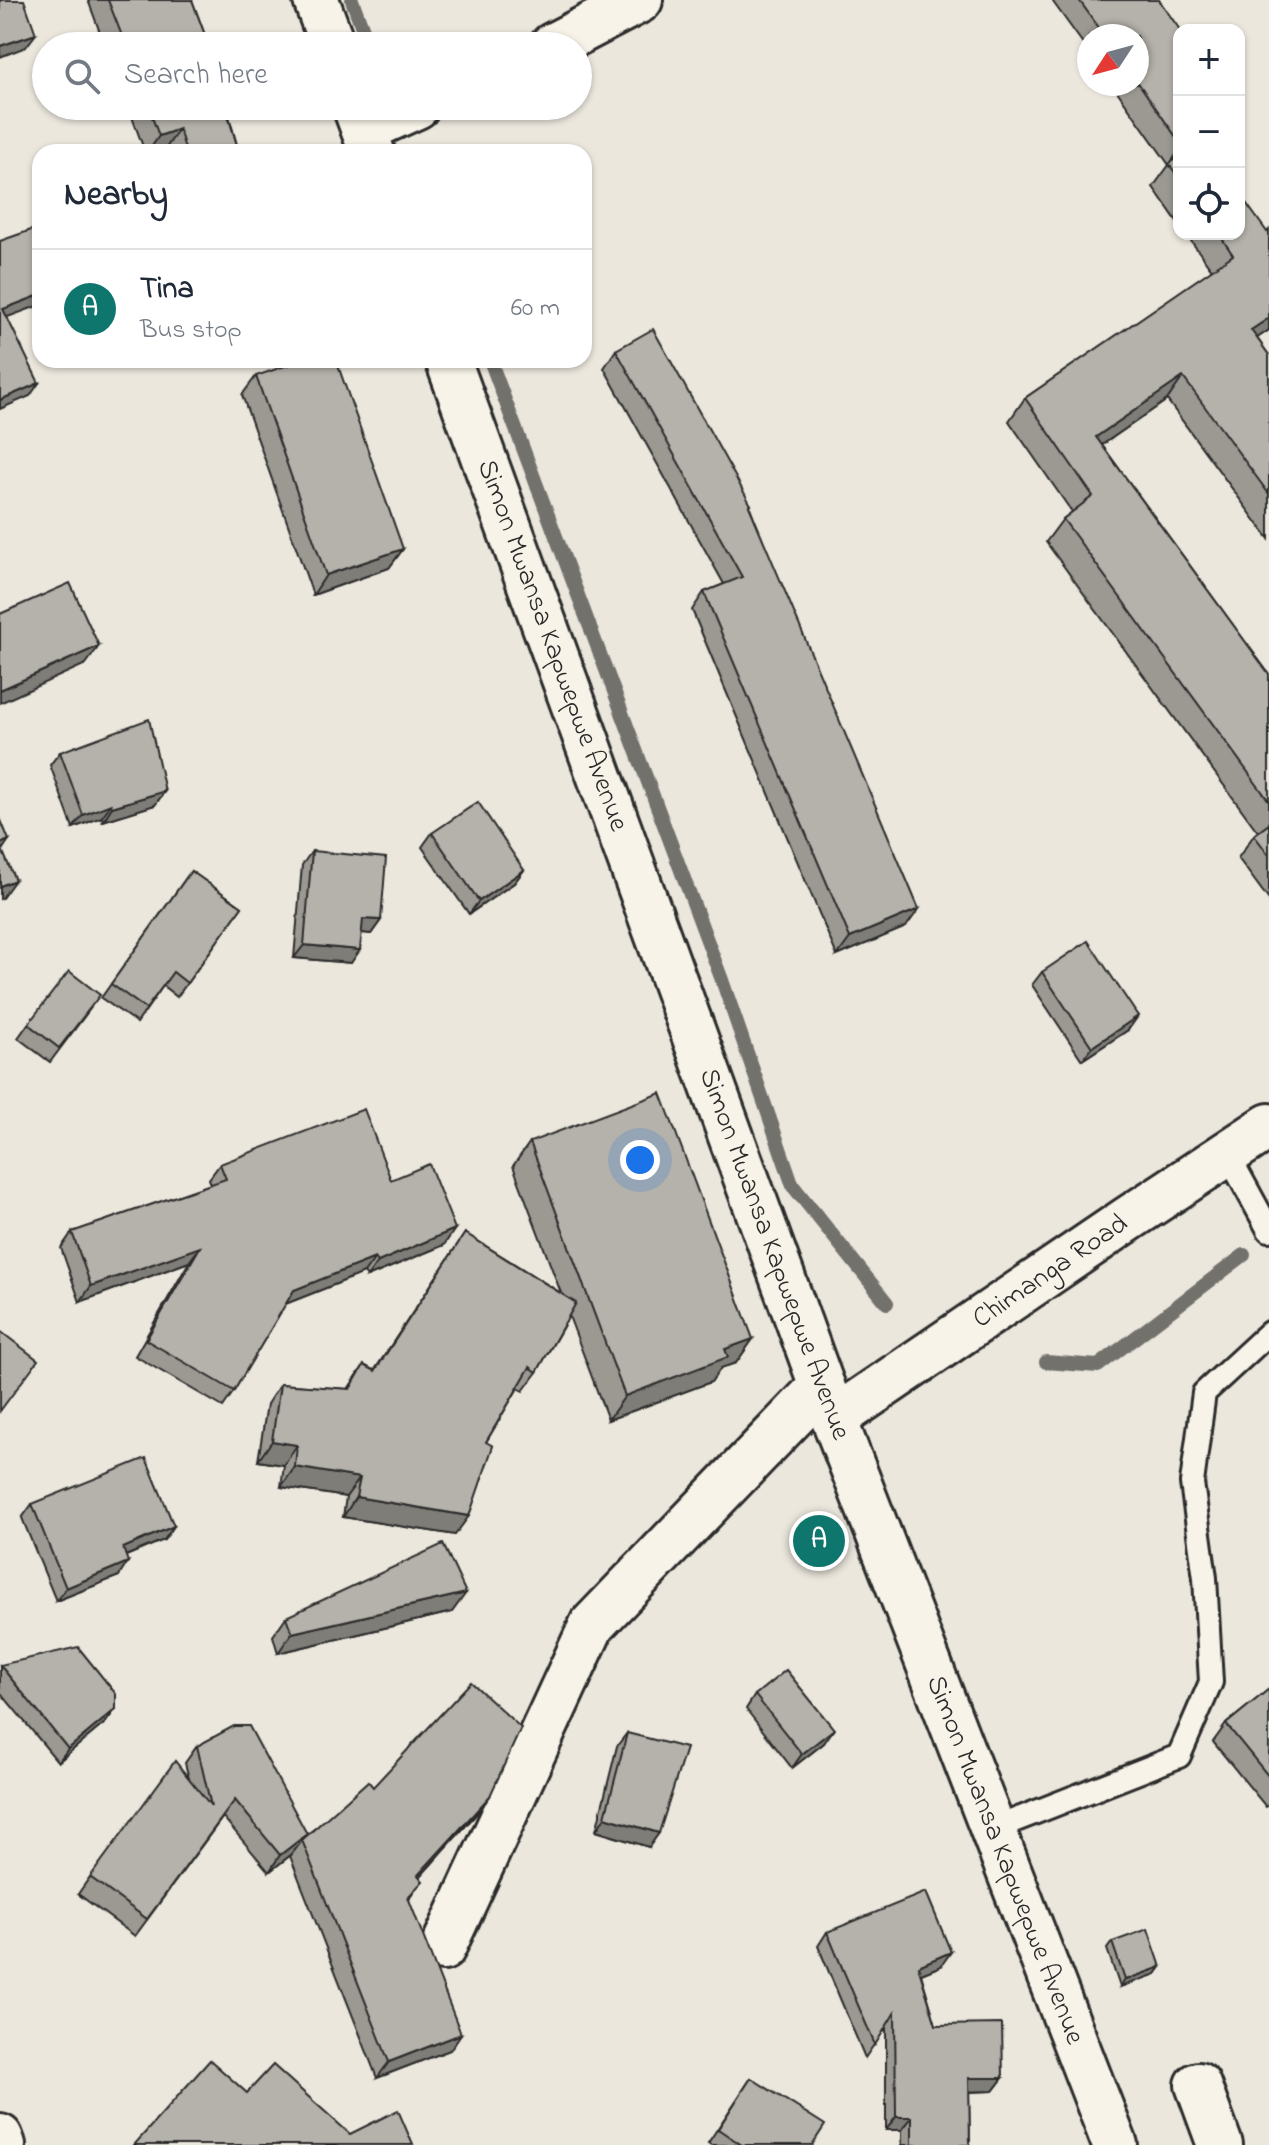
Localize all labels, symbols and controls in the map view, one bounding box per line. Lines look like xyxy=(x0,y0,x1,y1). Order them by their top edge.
north arrow xyxy=(1077,24,1149,96)
map controls xyxy=(1173,24,1245,240)
button: + xyxy=(1173,24,1245,96)
search box xyxy=(32,32,592,120)
icon: search xyxy=(60,54,104,98)
text: Search here xyxy=(124,54,268,98)
button: − xyxy=(1173,96,1245,168)
button: locate xyxy=(1173,168,1245,240)
text: Nearby xyxy=(64,171,168,221)
text: Tina xyxy=(140,268,194,312)
text: A xyxy=(82,290,98,328)
text: 60 m xyxy=(511,290,560,328)
text: Bus stop xyxy=(140,312,242,350)
street label: Simon Mwansa Kapwepwe Avenue xyxy=(466,454,639,838)
street label: Simon Mwansa Kapwepwe Avenue xyxy=(688,1063,861,1447)
your location xyxy=(620,1140,660,1180)
street label: Chimanga Road xyxy=(965,1204,1137,1339)
pin: A xyxy=(793,1511,845,1571)
street label: Simon Mwansa Kapwepwe Avenue xyxy=(915,1669,1095,2051)

